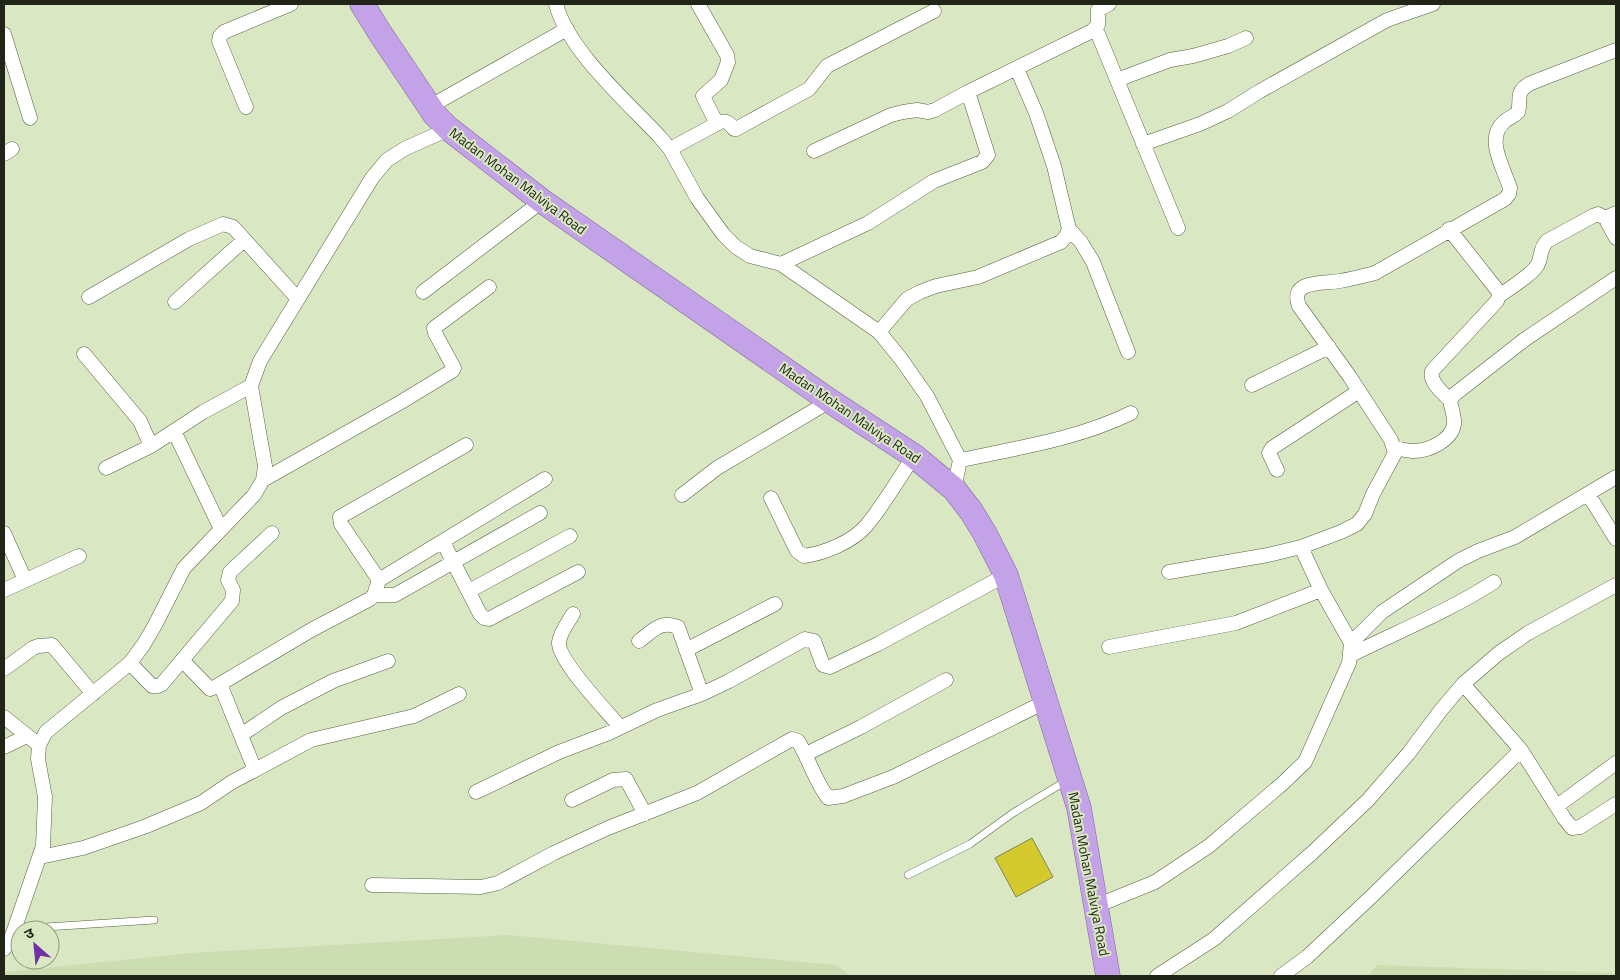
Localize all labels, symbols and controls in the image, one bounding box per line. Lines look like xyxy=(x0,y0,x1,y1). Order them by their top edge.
street label: Madan Mohan Malviya Road xyxy=(445,122,591,239)
street label: Madan Mohan Malviya Road xyxy=(775,357,925,468)
street label: Madan Mohan Malviya Road xyxy=(1063,790,1116,958)
north arrow xyxy=(10,920,60,970)
text: उ xyxy=(20,921,38,944)

